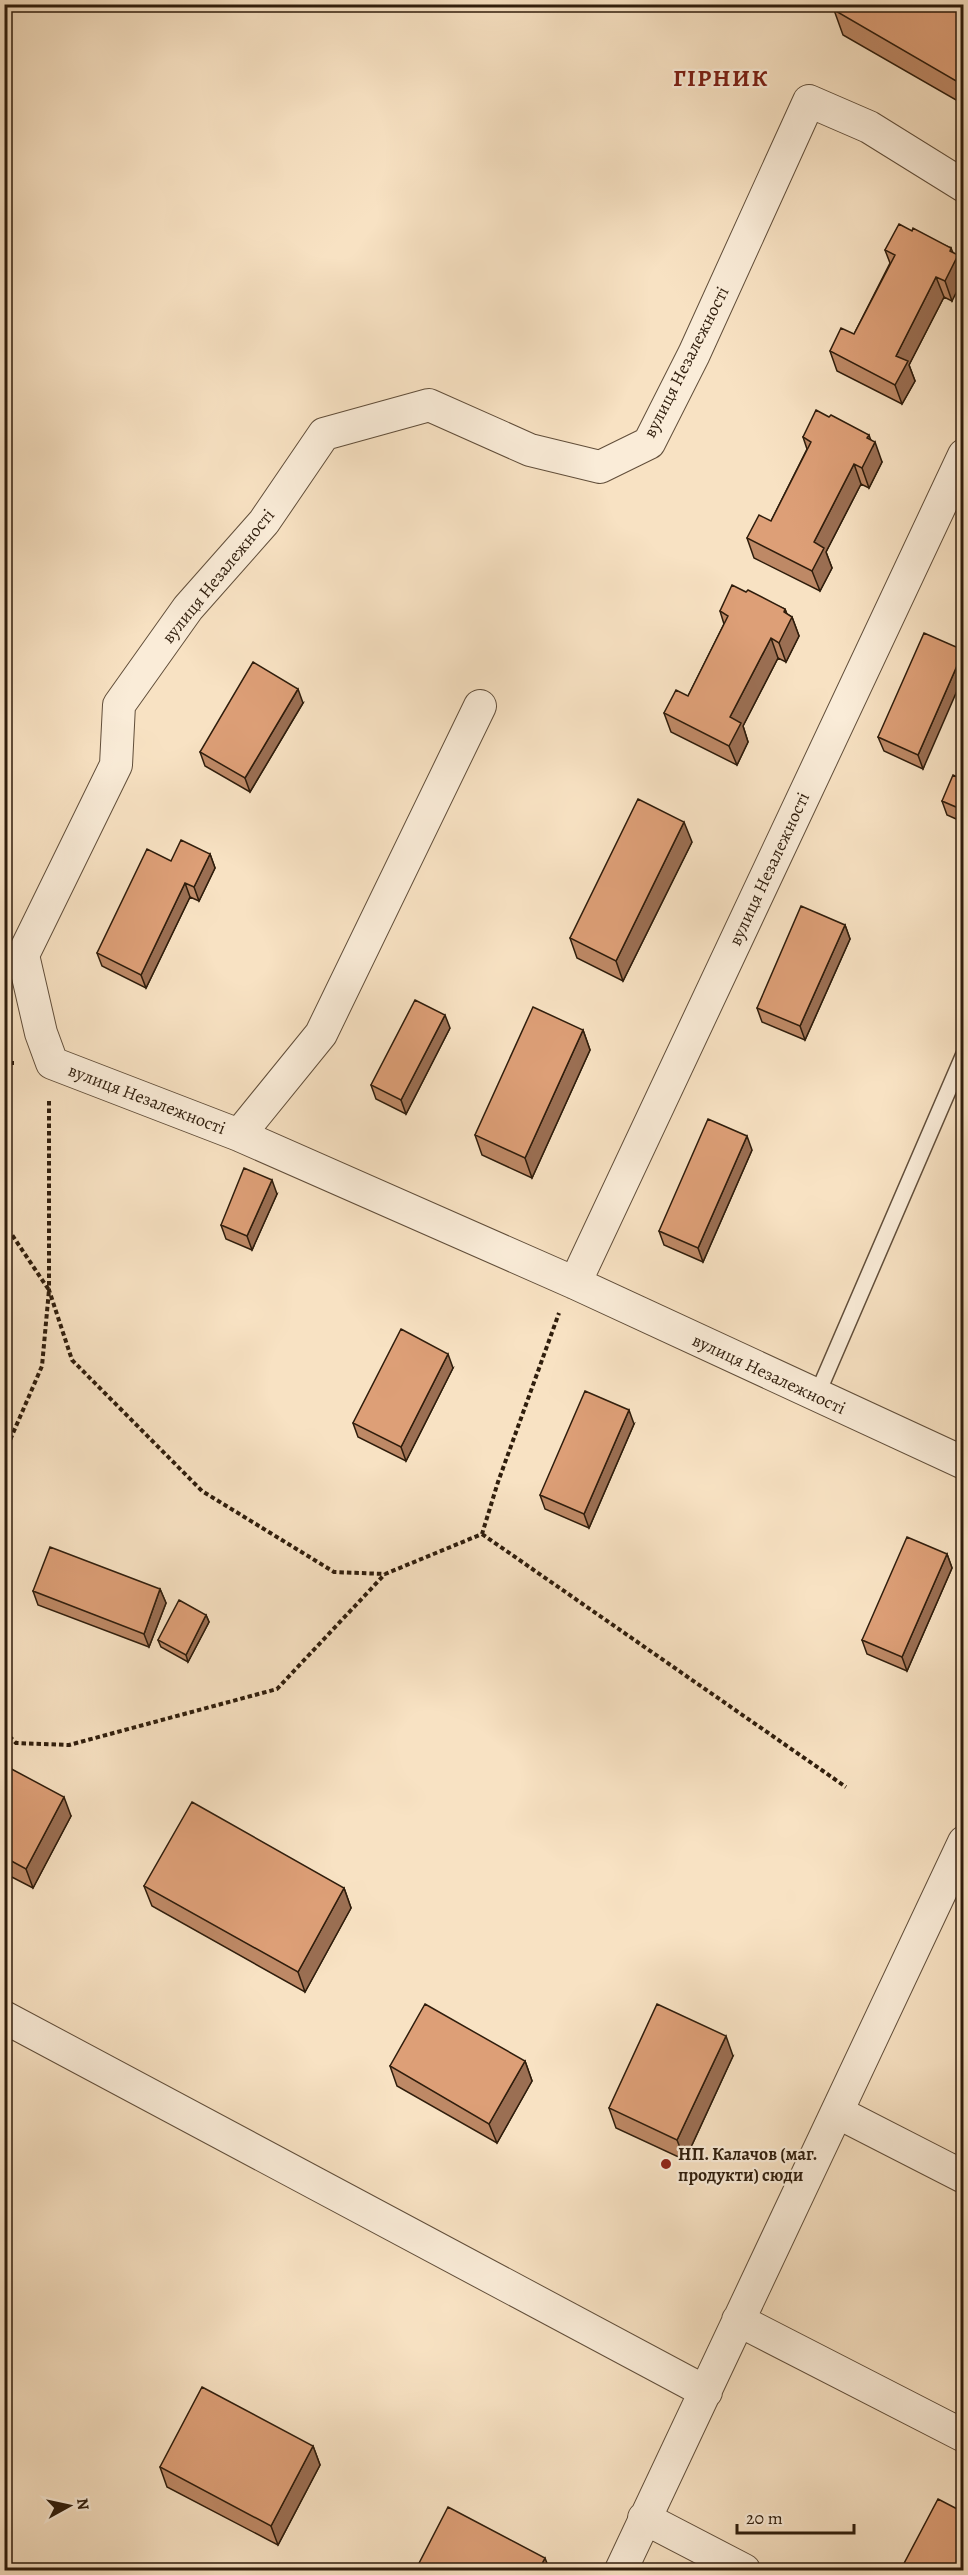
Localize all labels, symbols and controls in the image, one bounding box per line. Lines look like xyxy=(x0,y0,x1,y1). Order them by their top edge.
district label: ГІРНИК xyxy=(673,62,769,94)
street label: вулиця Незалежності xyxy=(637,282,735,442)
street label: вулиця Незалежності xyxy=(156,504,280,648)
street label: вулиця Незалежності xyxy=(723,788,815,950)
street label: вулиця Незалежності xyxy=(65,1058,229,1140)
street label: вулиця Незалежності xyxy=(688,1328,850,1420)
place label: НП. Калачов (маг. продукти) сюди xyxy=(678,2142,818,2187)
marker: НП. Калачов (маг. продукти) сюди xyxy=(659,2157,673,2171)
north arrow xyxy=(39,2476,99,2536)
text: N xyxy=(71,2497,95,2512)
scale bar xyxy=(737,2497,854,2535)
text: 20 m xyxy=(746,2506,783,2530)

